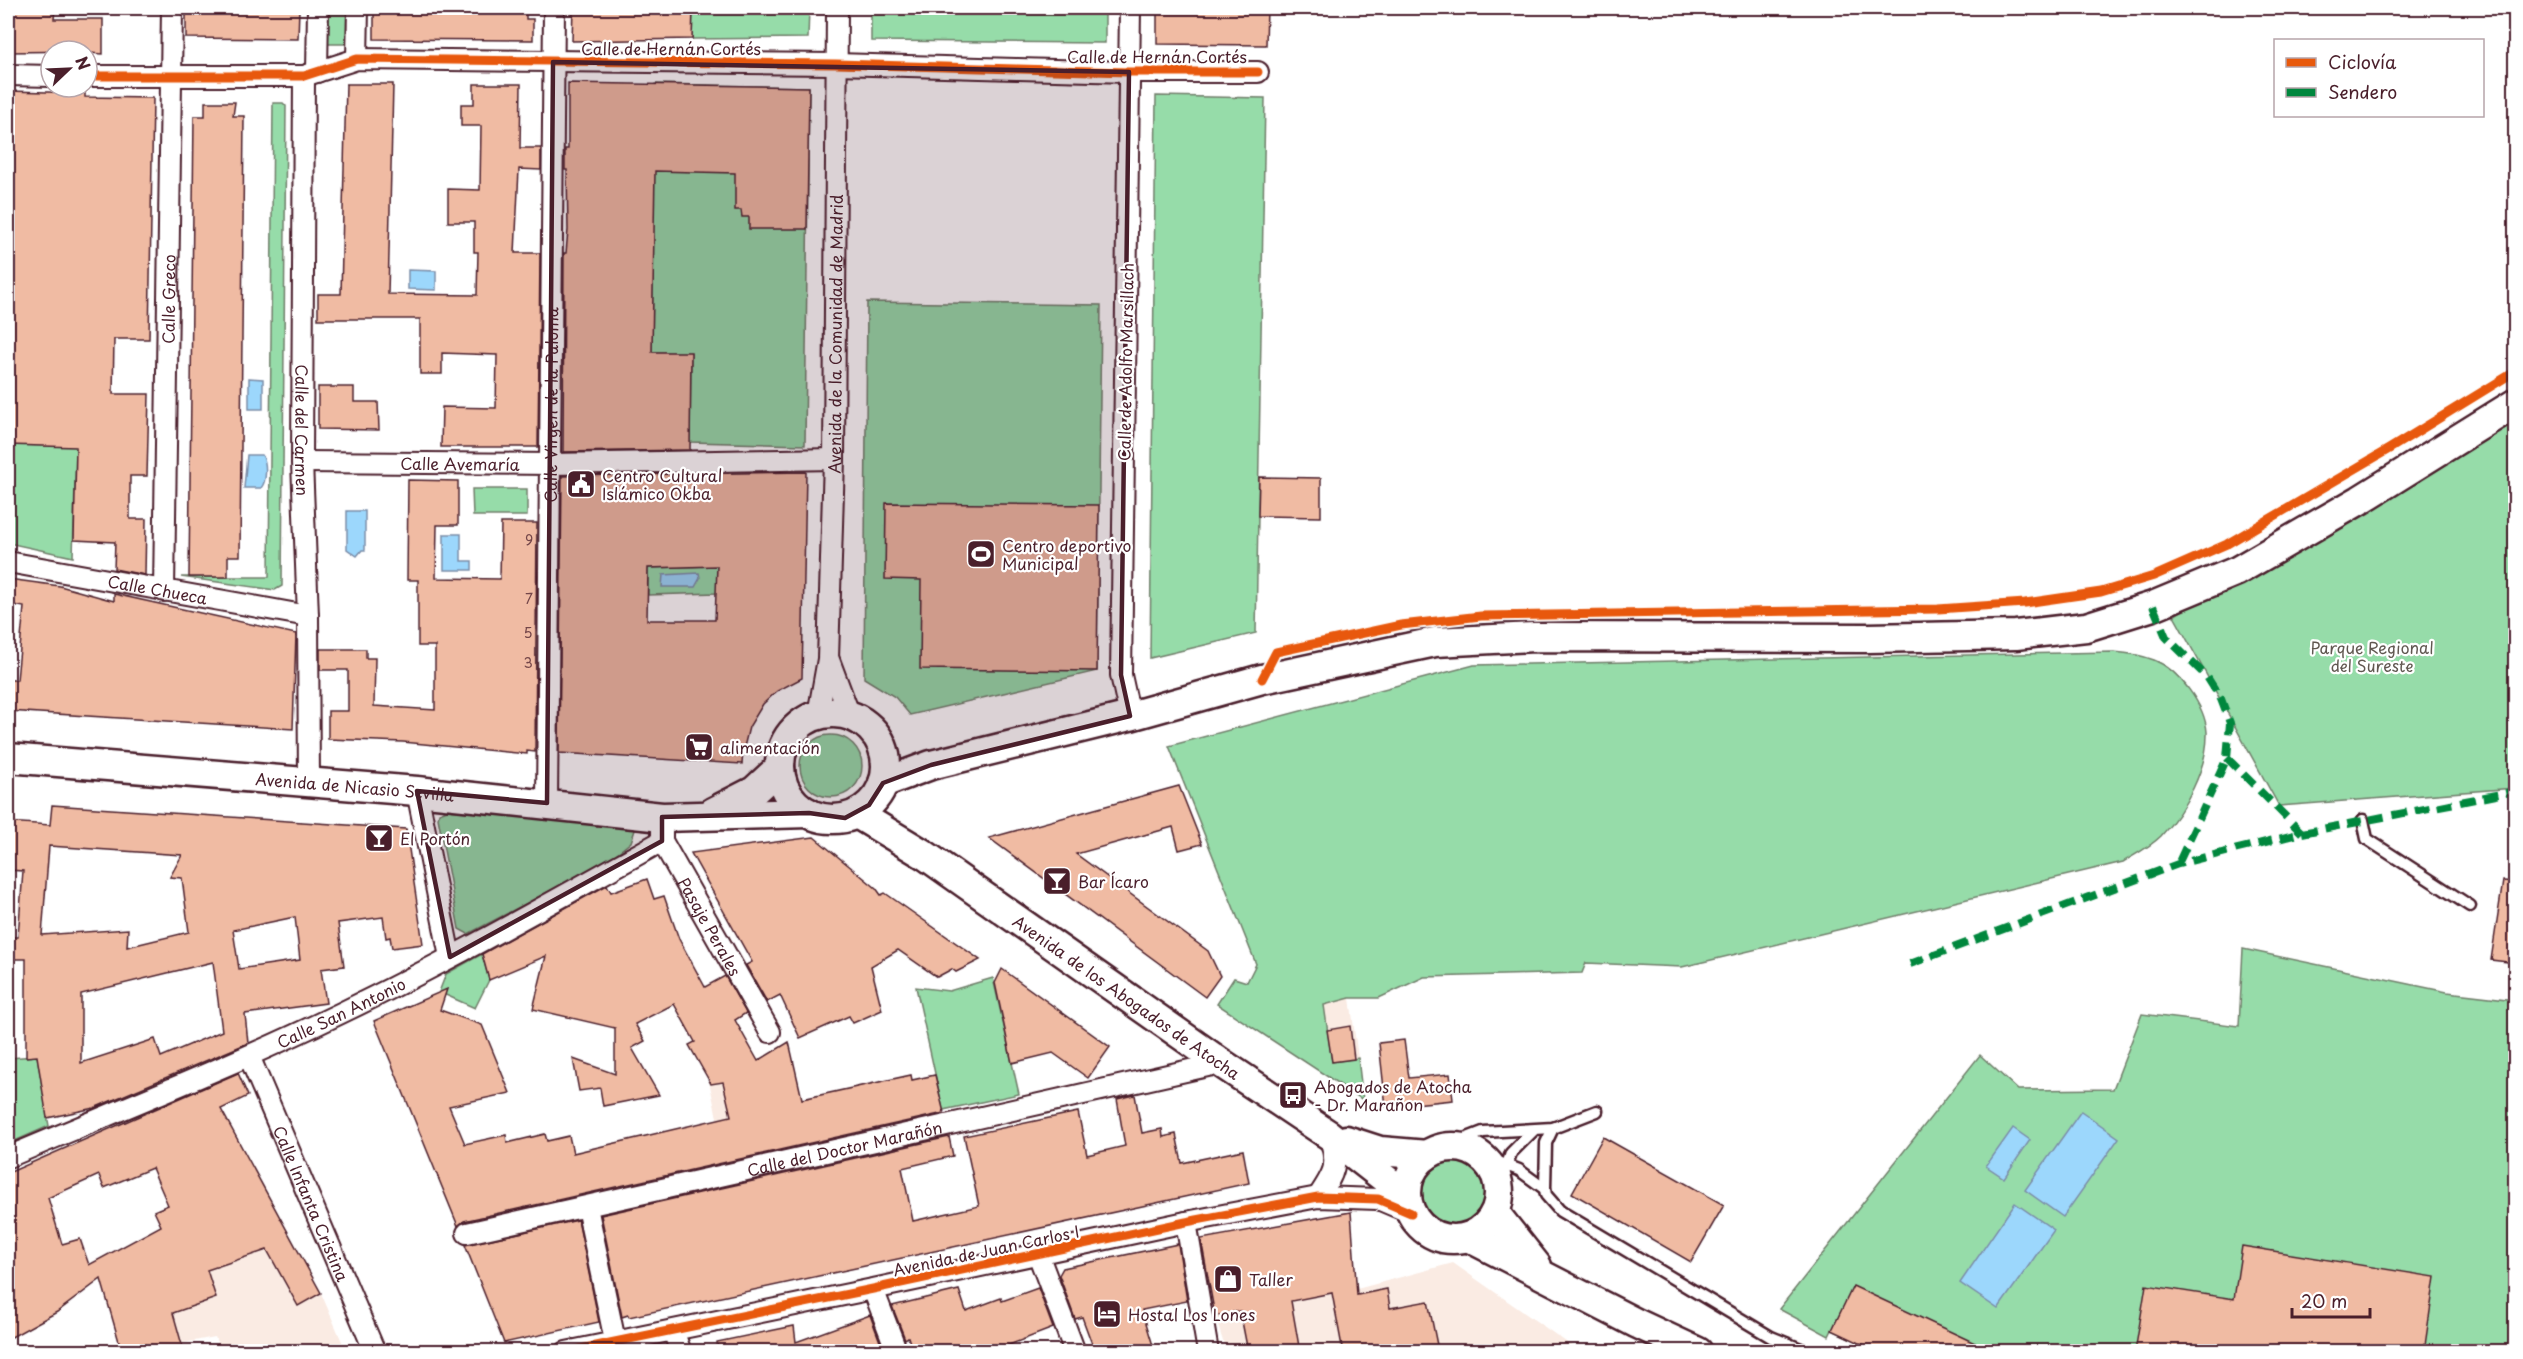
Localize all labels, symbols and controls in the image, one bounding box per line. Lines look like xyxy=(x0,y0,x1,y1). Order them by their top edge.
street label: Calle de Hernán Cortés xyxy=(581,36,761,60)
north arrow xyxy=(39,39,99,99)
legend xyxy=(2274,39,2484,117)
street label: Calle de Hernán Cortés xyxy=(1067,44,1247,68)
text: Ciclovía xyxy=(2328,48,2397,75)
text: N xyxy=(70,52,97,73)
text: Sendero xyxy=(2328,78,2397,105)
street label: Avenida de la Comunidad de Madrid xyxy=(822,194,848,474)
street label: Calle Greco xyxy=(155,254,181,344)
street label: Calle de Adolfo Marsillach xyxy=(1111,263,1139,461)
street label: Calle Virgen de la Paloma xyxy=(538,307,563,503)
street label: Calle del Carmen xyxy=(290,364,315,496)
street label: Calle Avemaría xyxy=(400,451,520,476)
place label: Centro Cultural Islámico Okba xyxy=(602,463,722,505)
public building icon: Centro Cultural Islámico Okba xyxy=(565,468,597,500)
house number: 9 xyxy=(525,529,533,550)
place label: Centro deportivo Municipal xyxy=(1002,533,1131,575)
sports icon: Centro deportivo Municipal xyxy=(965,538,997,570)
street label: Calle Chueca xyxy=(106,568,209,610)
house number: 7 xyxy=(525,588,533,609)
house number: 5 xyxy=(523,622,533,643)
park label: Parque Regional del Sureste xyxy=(2310,635,2434,677)
house number: 3 xyxy=(523,652,533,673)
supermarket icon: alimentación xyxy=(683,731,715,763)
place label: alimentación xyxy=(720,735,820,759)
street label: Avenida de Nicasio Sevilla xyxy=(255,766,455,807)
bar icon: El Portón xyxy=(363,822,395,854)
place label: El Portón xyxy=(400,826,470,850)
bar icon: Bar Ícaro xyxy=(1041,865,1073,897)
place label: Bar Ícaro xyxy=(1078,869,1149,893)
street label: Pasaje Perales xyxy=(673,873,748,980)
street label: Avenida de los Abogados de Atocha xyxy=(1008,909,1245,1085)
street label: Calle San Antonio xyxy=(273,971,409,1054)
place label: Abogados de Atocha - Dr. Marañon xyxy=(1314,1074,1472,1116)
bus stop icon: Abogados de Atocha - Dr. Marañon xyxy=(1277,1079,1309,1111)
street label: Calle del Doctor Marañón xyxy=(745,1114,944,1182)
street label: Calle Infanta Cristina xyxy=(268,1122,355,1285)
street label: Avenida de Juan Carlos I xyxy=(890,1218,1082,1282)
shop icon: Taller xyxy=(1212,1263,1244,1295)
place label: Taller xyxy=(1249,1267,1293,1291)
scale bar xyxy=(2292,1281,2370,1319)
text: 20 m xyxy=(2301,1287,2347,1314)
hotel icon: Hostal Los Lones xyxy=(1091,1298,1123,1330)
place label: Hostal Los Lones xyxy=(1128,1302,1255,1326)

